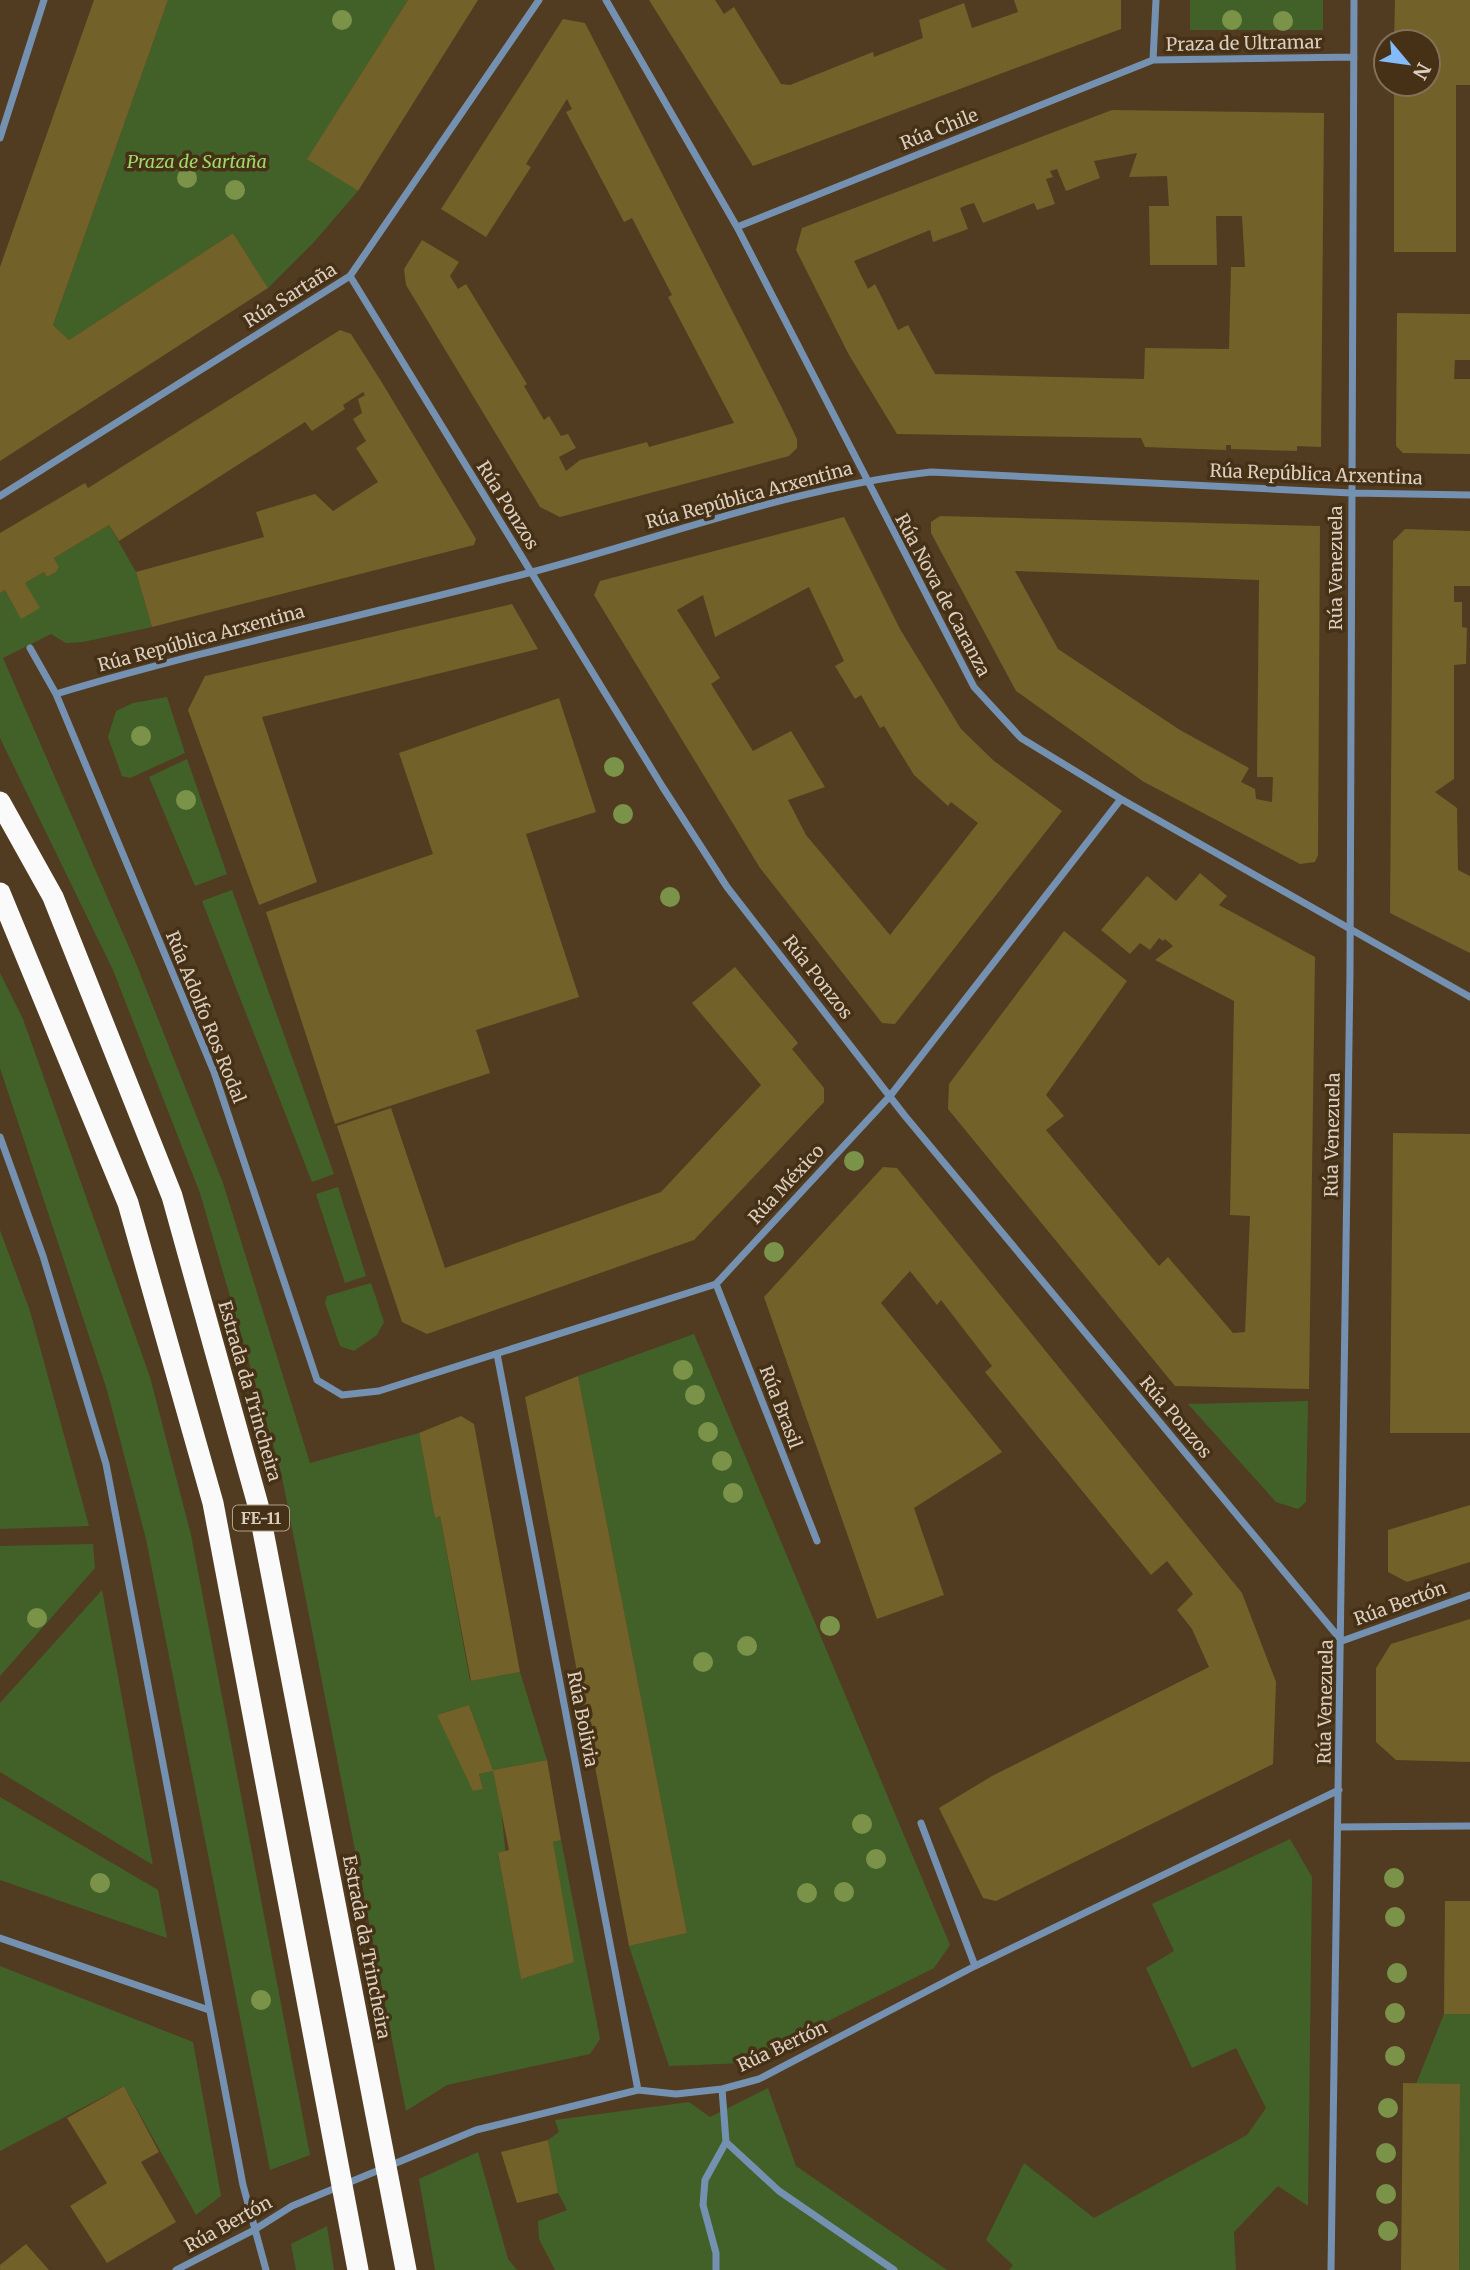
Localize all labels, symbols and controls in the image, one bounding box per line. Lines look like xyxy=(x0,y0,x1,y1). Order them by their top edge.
north arrow xyxy=(1372,28,1442,98)
street label: Praza de Ultramar xyxy=(1165,30,1323,56)
text: N xyxy=(1408,59,1436,84)
street label: Rúa Chile xyxy=(897,103,981,155)
park label: Praza de Sartaña xyxy=(127,150,267,173)
street label: Rúa Sartaña xyxy=(240,257,341,332)
street label: Rúa Ponzos xyxy=(472,456,544,554)
street label: Rúa República Arxentina xyxy=(643,456,855,534)
street label: Rúa República Arxentina xyxy=(1209,459,1423,489)
street label: Rúa Venezuela xyxy=(1324,505,1347,630)
street label: Rúa Nova de Caranza xyxy=(890,510,996,681)
street label: Rúa República Arxentina xyxy=(95,599,307,677)
street label: Rúa Adolfo Ros Rodal xyxy=(161,927,251,1107)
street label: Rúa Ponzos xyxy=(778,930,858,1024)
street label: Rúa Venezuela xyxy=(1319,1072,1345,1198)
street label: Rúa México xyxy=(743,1139,829,1229)
street label: Estrada da Trincheira xyxy=(213,1298,287,1484)
street label: Rúa Brasil xyxy=(755,1362,808,1452)
street label: Rúa Ponzos xyxy=(1135,1371,1217,1463)
road number: FE-11 xyxy=(233,1506,289,1530)
street label: Rúa Bertón xyxy=(1351,1576,1449,1630)
street label: Rúa Venezuela xyxy=(1312,1639,1338,1765)
street label: Rúa Bolivia xyxy=(562,1669,604,1769)
street label: Estrada da Trincheira xyxy=(338,1853,396,2041)
street label: Rúa Bertón xyxy=(733,2015,831,2077)
street label: Rúa Bertón xyxy=(180,2190,276,2257)

